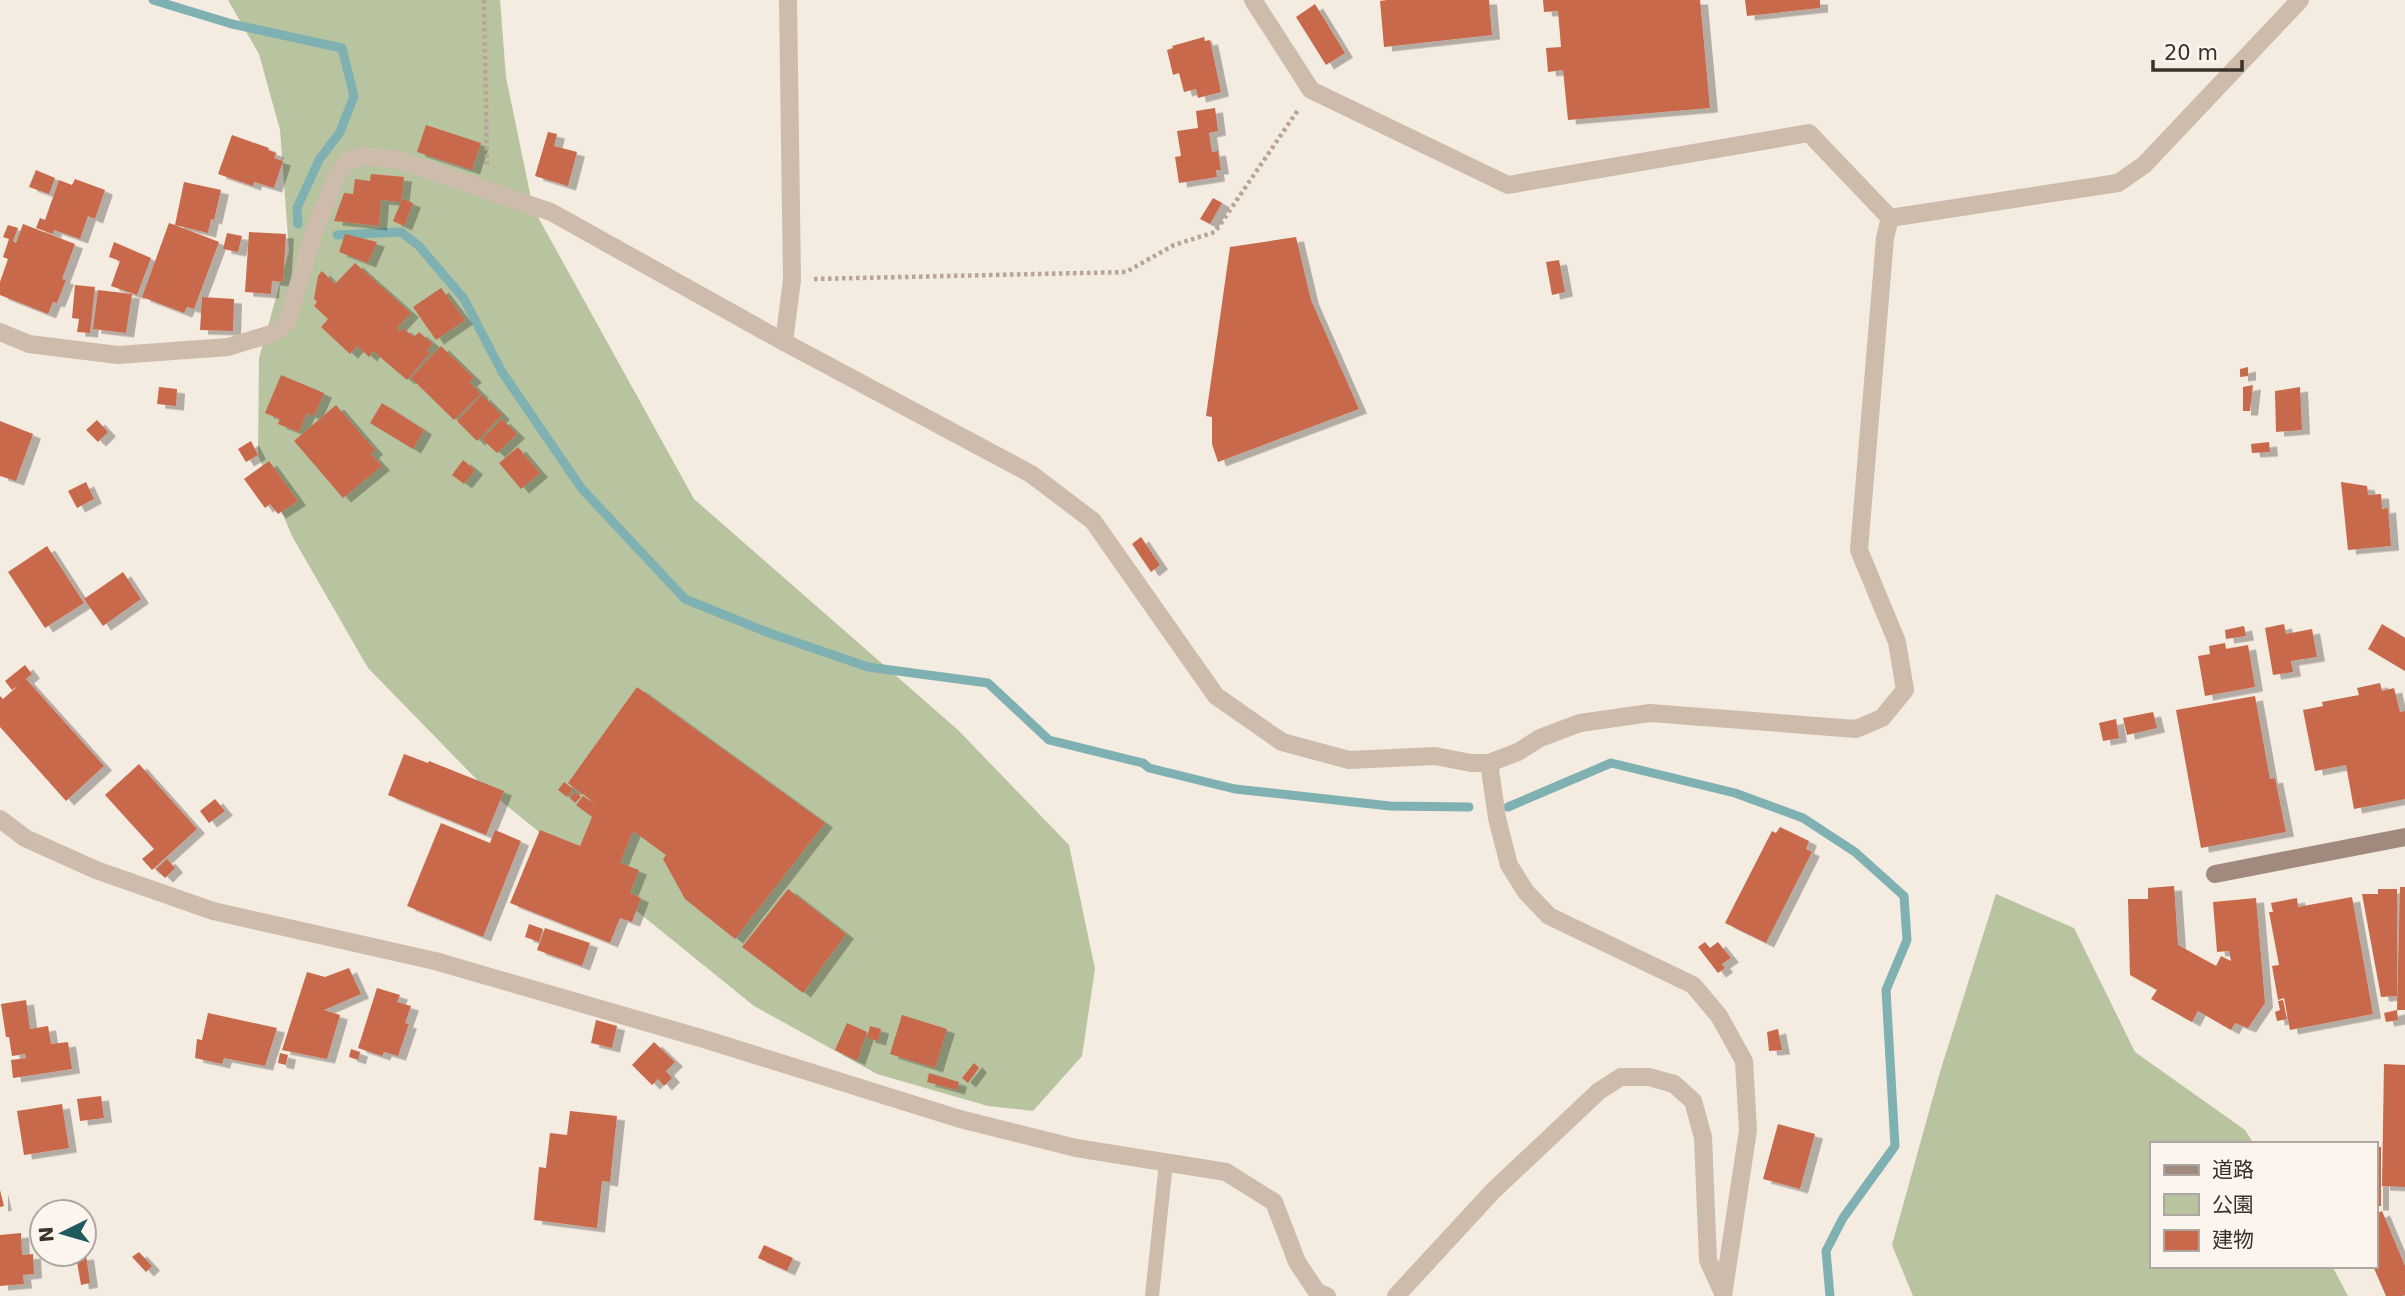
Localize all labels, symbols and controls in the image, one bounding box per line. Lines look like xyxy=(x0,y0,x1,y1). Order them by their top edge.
scale bar xyxy=(2153,28,2242,72)
text: 20 m xyxy=(2164,41,2218,65)
legend xyxy=(2150,1142,2377,1268)
text: 道路 xyxy=(2212,1158,2254,1182)
text: 公園 xyxy=(2212,1193,2254,1217)
north arrow xyxy=(28,1198,98,1268)
text: N xyxy=(34,1226,58,1243)
text: 建物 xyxy=(2212,1228,2254,1252)

